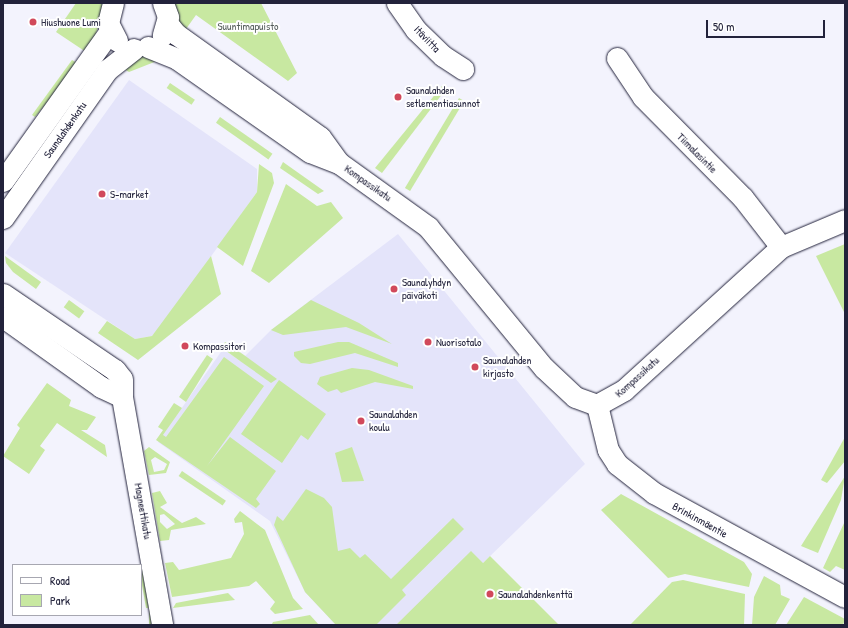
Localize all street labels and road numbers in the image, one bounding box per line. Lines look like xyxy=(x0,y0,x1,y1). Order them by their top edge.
street label: Itäviitta xyxy=(411,23,443,55)
street label: Saunalahdenkatu xyxy=(41,99,89,161)
street label: Tiimalasintie xyxy=(674,130,720,176)
street label: Kompassikatu xyxy=(342,162,394,204)
street label: Kompassikatu xyxy=(612,354,662,400)
street label: Magneettikatu xyxy=(132,482,154,540)
street label: Brinkinmäentie xyxy=(670,499,730,541)

